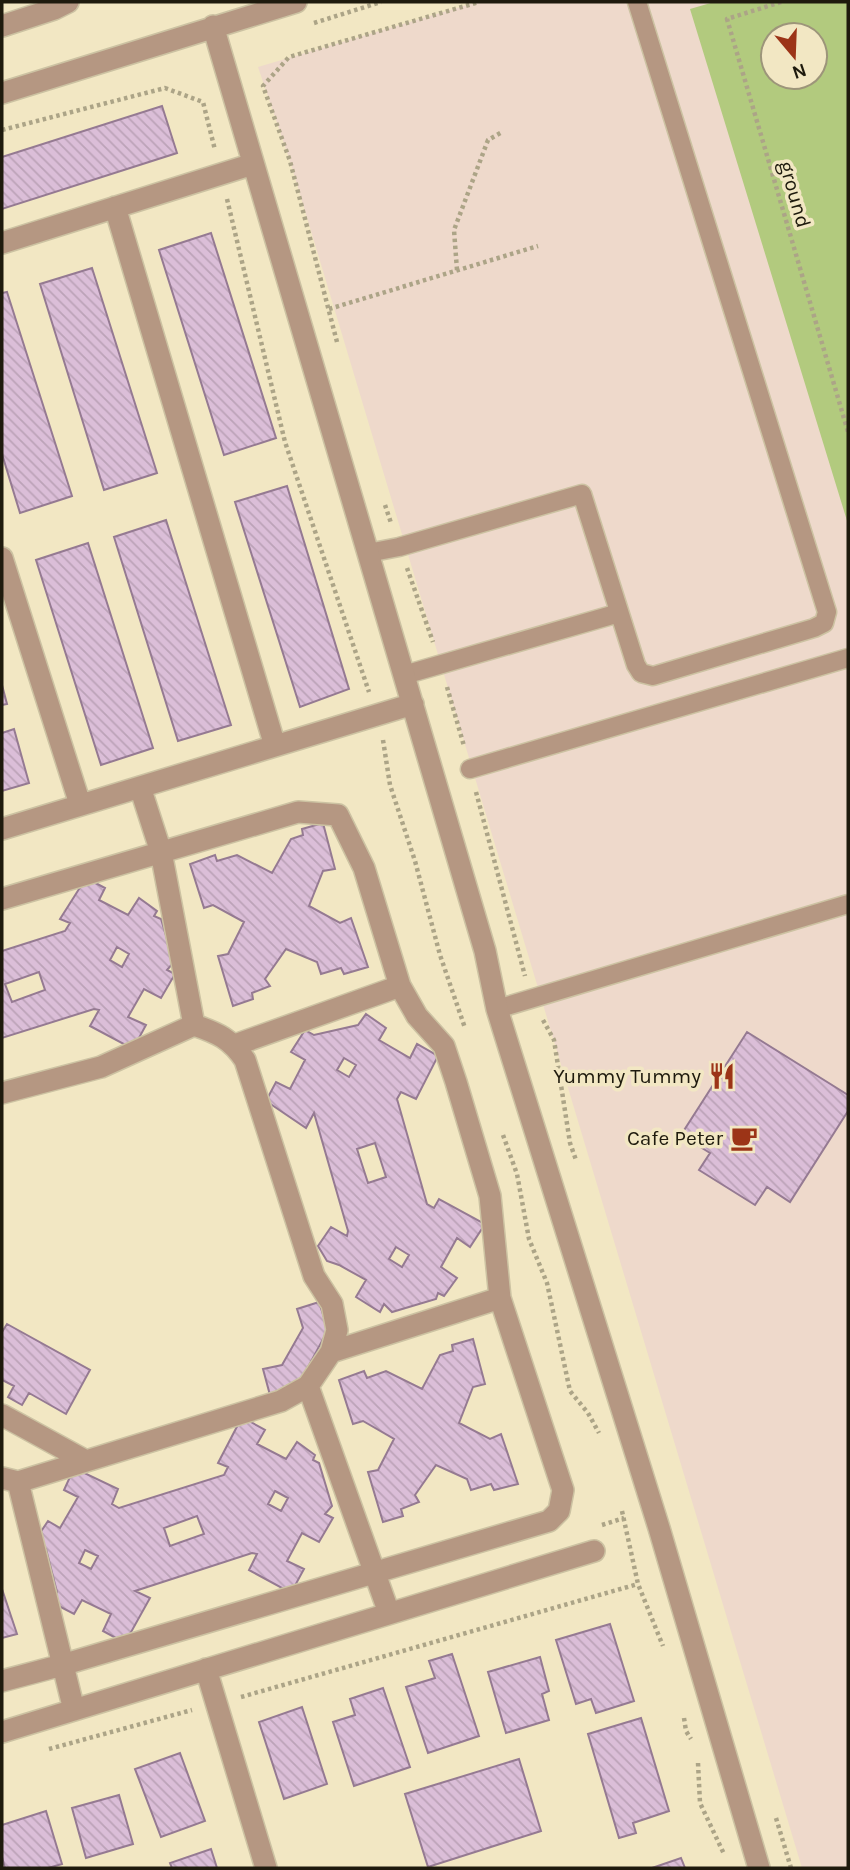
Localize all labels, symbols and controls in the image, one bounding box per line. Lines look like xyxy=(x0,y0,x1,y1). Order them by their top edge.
north arrow xyxy=(759,21,829,91)
text: N xyxy=(789,59,809,84)
street label: ground xyxy=(774,158,816,230)
restaurant icon: Yummy Tummy xyxy=(707,1061,737,1091)
place label: Yummy Tummy xyxy=(553,1064,701,1088)
cafe icon: Cafe Peter xyxy=(729,1123,759,1153)
place label: Cafe Peter xyxy=(627,1126,723,1150)

